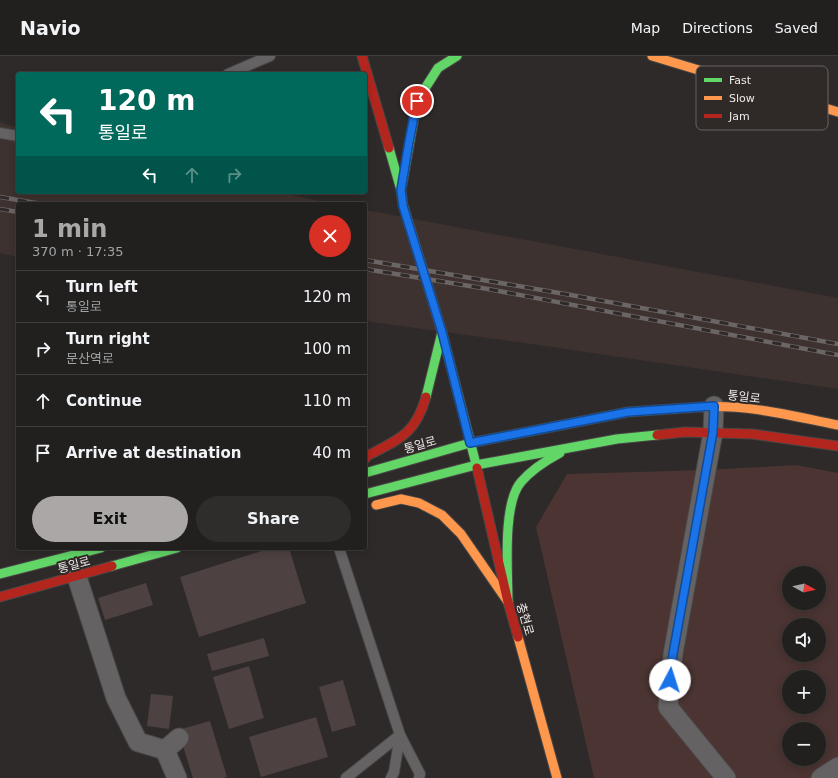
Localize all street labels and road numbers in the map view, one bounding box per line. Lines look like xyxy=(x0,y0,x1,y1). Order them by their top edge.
street label: 통일로 xyxy=(727,388,761,406)
street label: 통일로 xyxy=(402,434,438,456)
street label: 통일로 xyxy=(56,554,92,576)
street label: 충현로 xyxy=(514,601,536,637)

